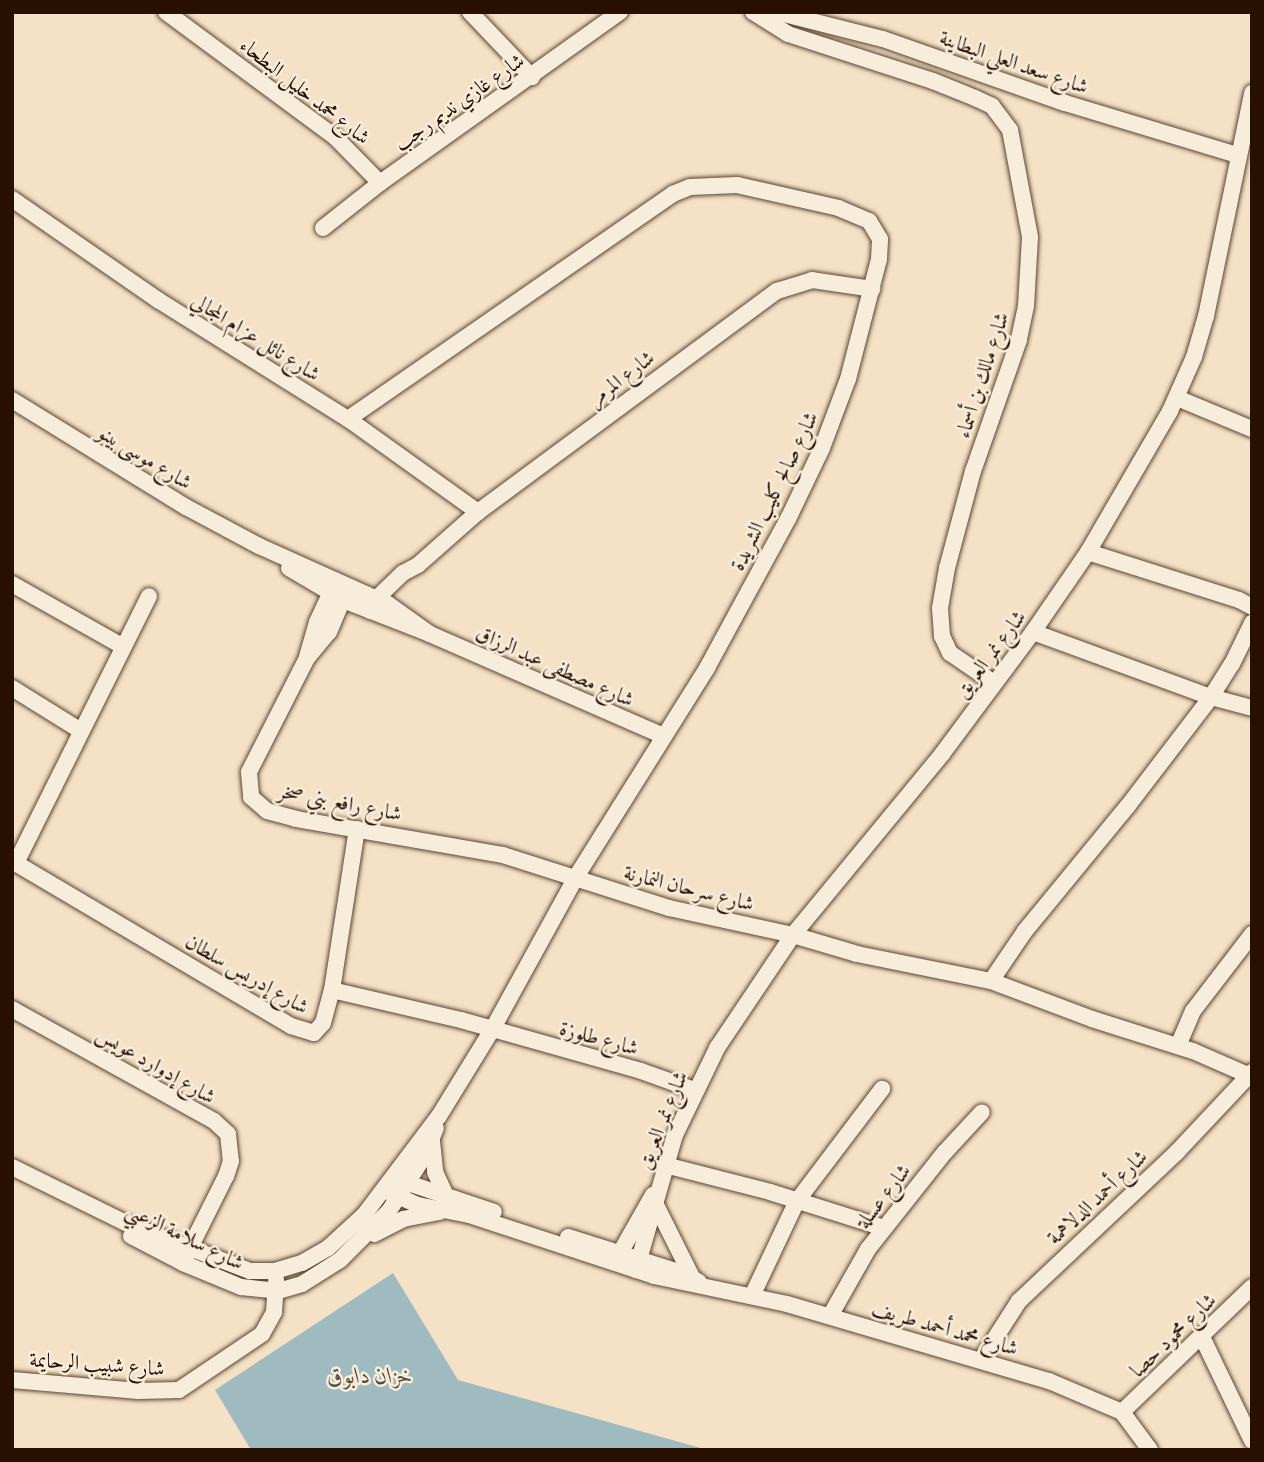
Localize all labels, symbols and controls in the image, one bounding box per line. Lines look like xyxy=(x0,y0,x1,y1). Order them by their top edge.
street label: شارع سعد العلي البطاينة xyxy=(936,25,1092,99)
street label: شارع محمد خليل البطحاء xyxy=(235,32,375,150)
street label: شارع غازي نديم رجب xyxy=(389,48,529,156)
street label: شارع نائل عزام المجالي xyxy=(187,287,325,387)
street label: شارع مالك بن أسماء xyxy=(950,309,1014,441)
street label: شارع المرمر xyxy=(583,345,659,411)
street label: شارع صالح كليب الشريدة xyxy=(725,407,823,575)
street label: شارع موسى بينو xyxy=(93,419,197,495)
street label: شارع نمر العريق xyxy=(949,605,1031,703)
street label: شارع مصطفى عبد الرزاق xyxy=(472,620,638,712)
street label: شارع رافع بني صخر xyxy=(276,778,404,826)
street label: شارع سرحان النمارنة xyxy=(621,860,757,916)
street label: شارع إدريس سلطان xyxy=(181,929,313,1019)
street label: شارع طلوزة xyxy=(557,1015,641,1061)
street label: شارع إدوارد عويس xyxy=(92,1021,220,1109)
street label: شارع نمر العريق xyxy=(631,1067,693,1173)
street label: شارع أحمد الدلاهمة xyxy=(1042,1144,1152,1250)
street label: شارع عسلة xyxy=(850,1159,916,1233)
street label: شارع سلامة الزعبي xyxy=(122,1197,248,1275)
street label: شارع محمود حصا xyxy=(1124,1288,1222,1382)
street label: شارع محمد أحمد طريف xyxy=(869,1295,1021,1361)
street label: شارع شبيب الرحايمة xyxy=(29,1347,165,1381)
water label: خزان دابوق xyxy=(327,1362,413,1390)

